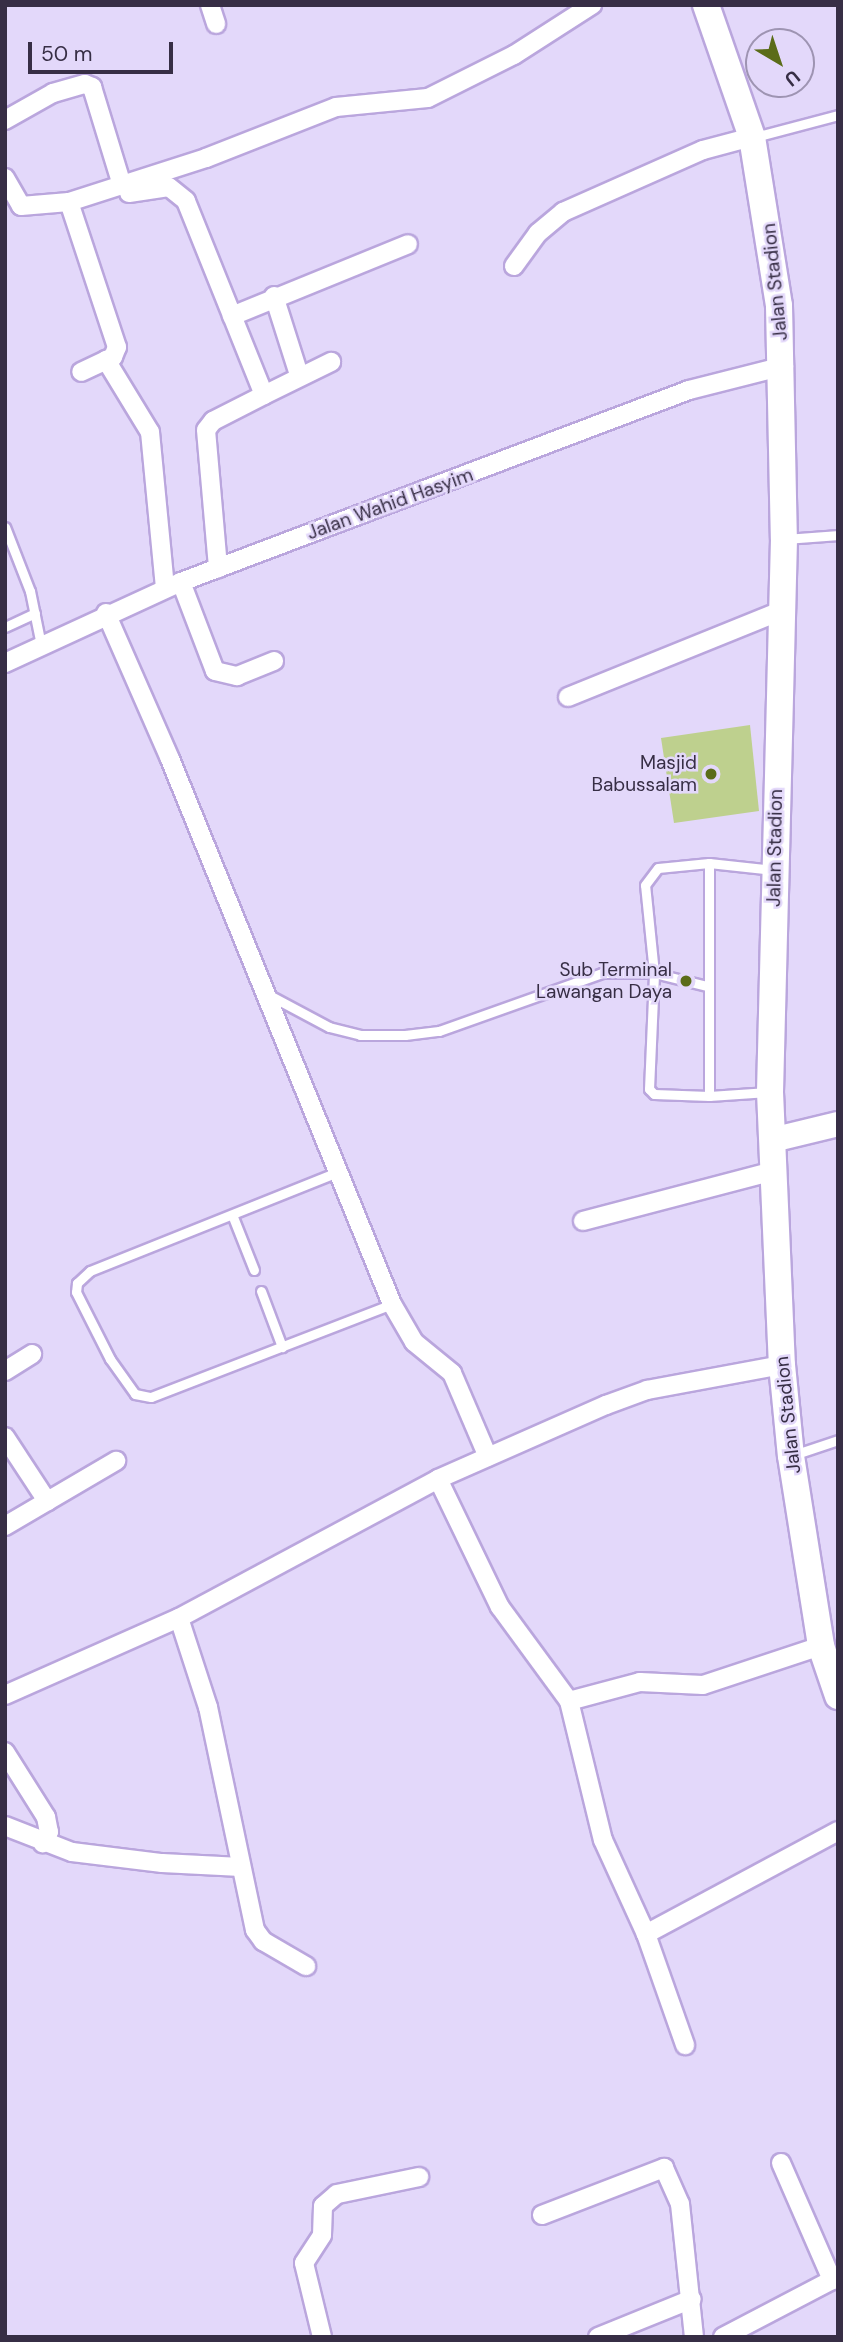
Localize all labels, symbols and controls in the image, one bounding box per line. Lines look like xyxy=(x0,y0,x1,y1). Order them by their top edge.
scale bar xyxy=(32,28,177,72)
north arrow xyxy=(745,28,815,98)
text: 50 m xyxy=(41,40,92,68)
text: U xyxy=(779,64,805,92)
street label: Jalan Stadion xyxy=(758,222,792,342)
street label: Jalan Wahid Hasyim xyxy=(304,463,476,545)
place label: Masjid Babussalam xyxy=(592,752,697,796)
marker: Masjid Babussalam xyxy=(703,766,719,782)
street label: Jalan Stadion xyxy=(763,789,787,907)
place label: Sub Terminal Lawangan Daya xyxy=(536,959,672,1003)
marker: Sub Terminal Lawangan Daya xyxy=(678,973,694,989)
street label: Jalan Stadion xyxy=(771,1355,805,1475)

